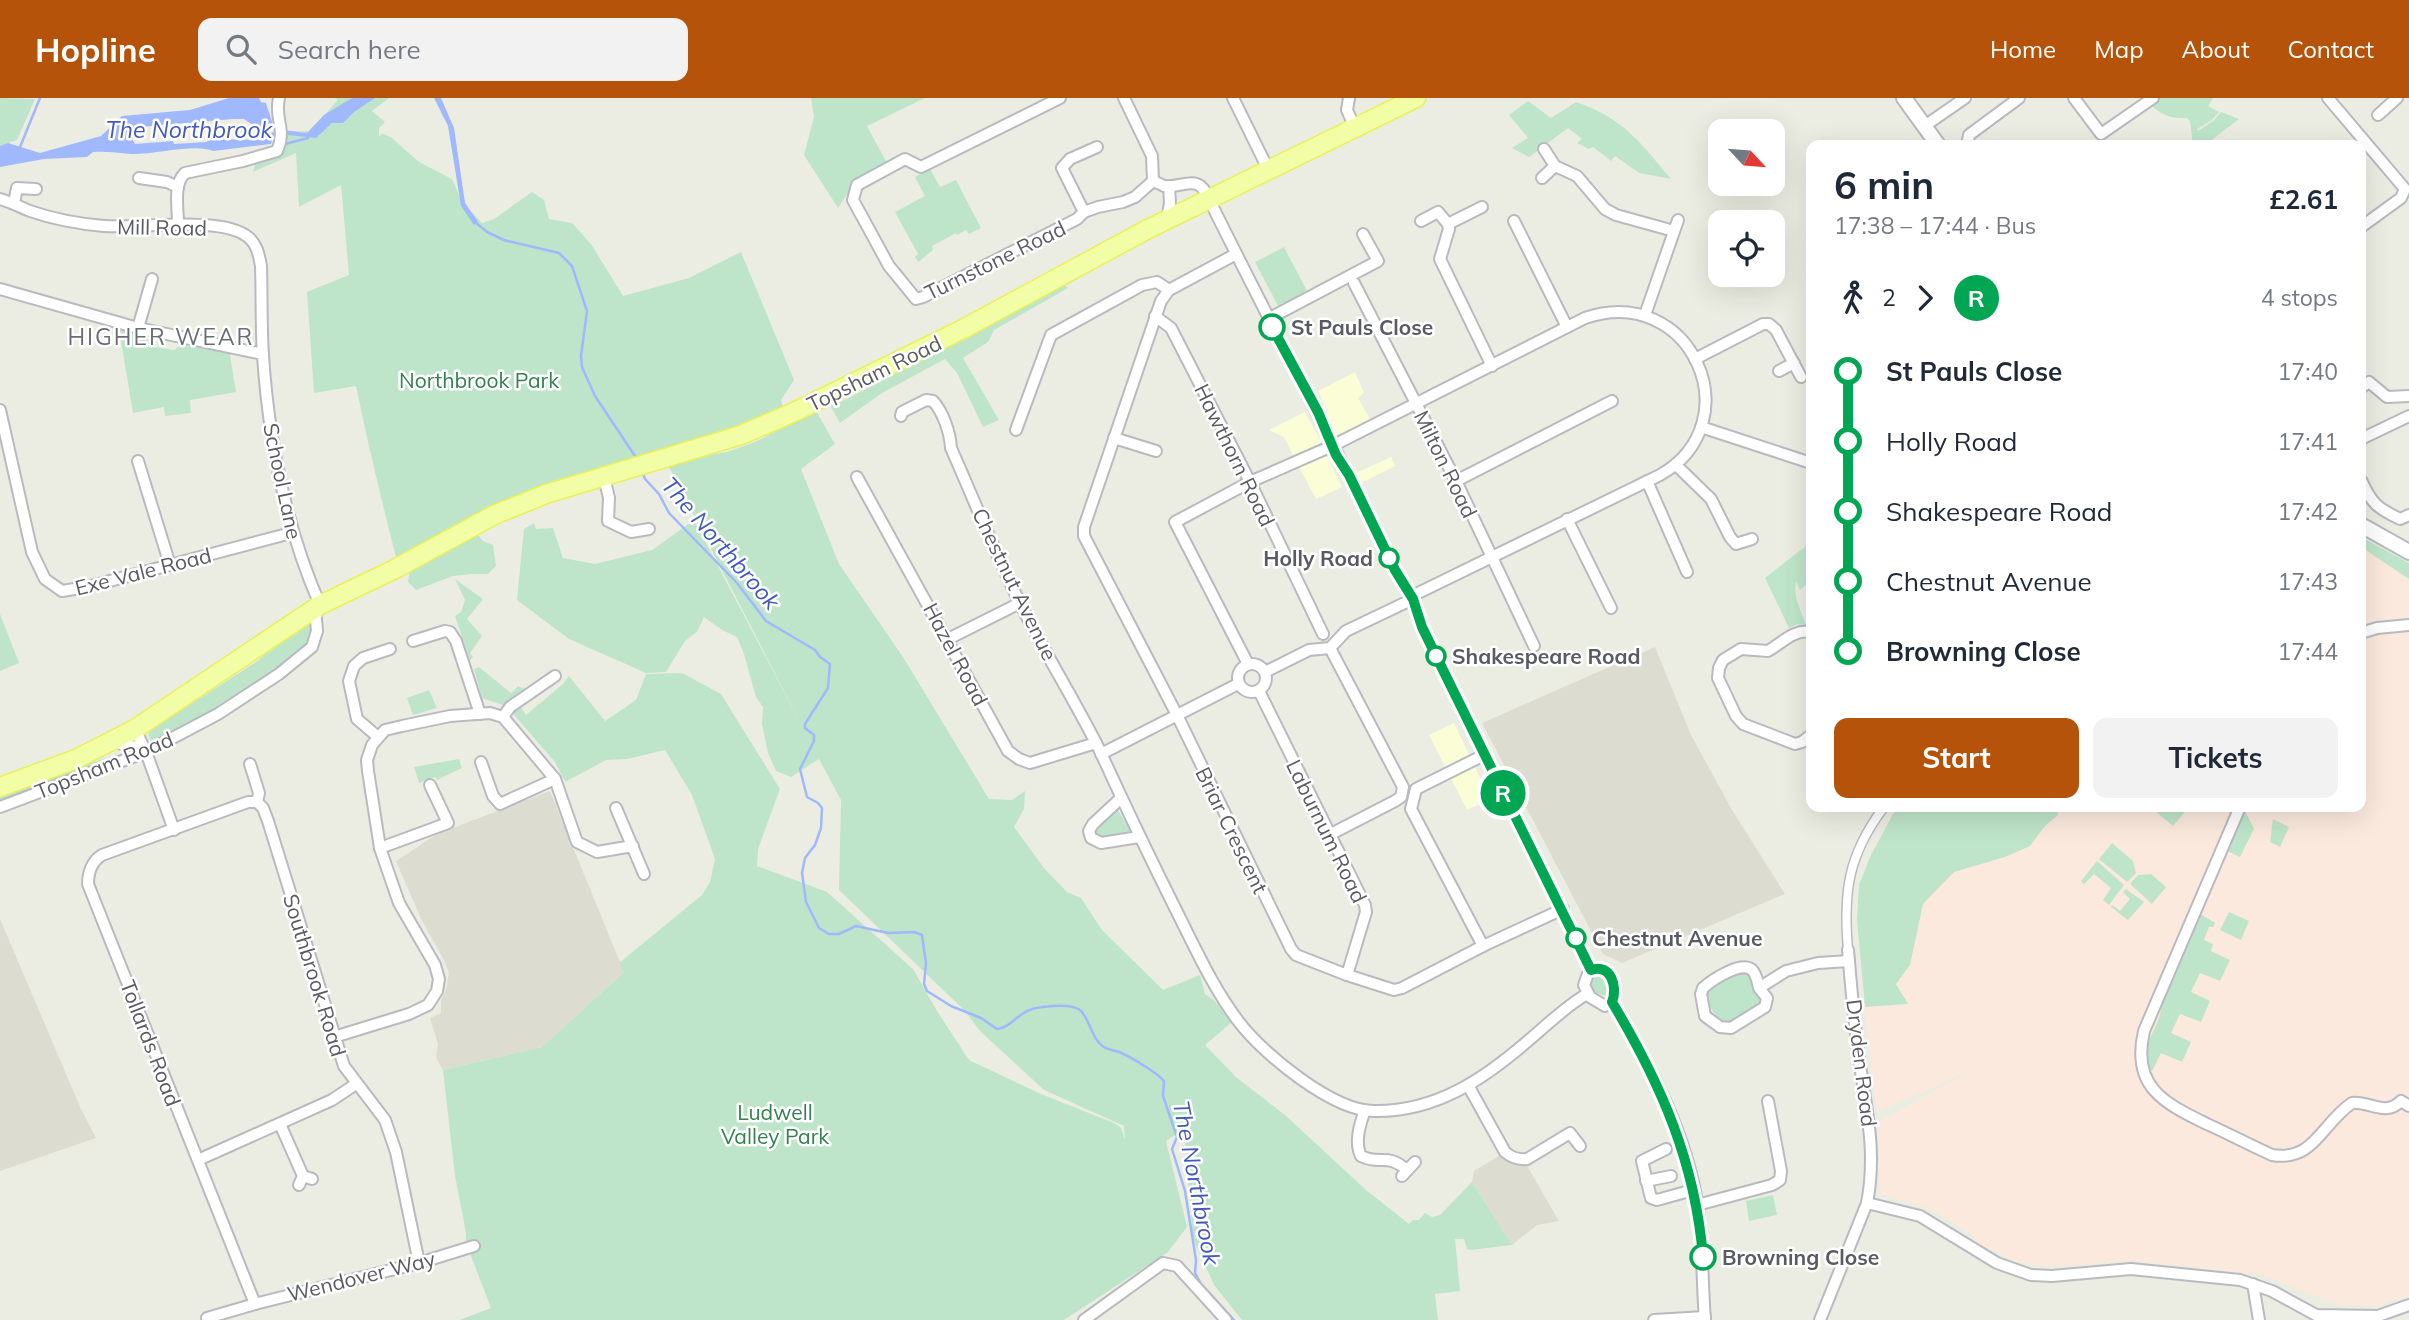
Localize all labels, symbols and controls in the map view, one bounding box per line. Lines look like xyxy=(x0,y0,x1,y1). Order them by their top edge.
search box xyxy=(198,18,688,81)
text: Hopline xyxy=(35,29,156,70)
icon: search xyxy=(222,30,260,68)
text: Search here xyxy=(278,33,421,66)
text: Home xyxy=(1990,34,2056,64)
text: Map xyxy=(2094,34,2144,64)
text: About xyxy=(2182,34,2250,64)
text: Contact xyxy=(2288,34,2374,64)
water label: The Northbrook xyxy=(106,115,274,144)
north arrow xyxy=(1708,119,1785,196)
map controls xyxy=(1708,119,1785,287)
text: 6 min xyxy=(1834,161,1934,209)
text: £2.61 xyxy=(2269,183,2338,216)
button: locate xyxy=(1708,210,1785,287)
text: 17:38 – 17:44 · Bus xyxy=(1834,211,2036,240)
street label: Mill Road xyxy=(117,213,207,241)
street label: Turnstone Road xyxy=(920,215,1070,305)
icon: walk xyxy=(1834,279,1872,317)
icon: forward xyxy=(1906,279,1944,317)
text: 2 xyxy=(1882,283,1896,312)
text: R xyxy=(1968,283,1985,313)
text: 4 stops xyxy=(2261,283,2338,312)
marker: St Pauls Close xyxy=(1259,314,1285,340)
place label: St Pauls Close xyxy=(1291,314,1433,340)
district label: HIGHER WEAR xyxy=(67,322,255,351)
street label: Topsham Road xyxy=(803,329,945,417)
text: St Pauls Close xyxy=(1886,355,2062,388)
text: 17:40 xyxy=(2278,357,2338,386)
park label: Northbrook Park xyxy=(399,367,559,393)
street label: Hawthorn Road xyxy=(1189,379,1281,531)
street label: Milton Road xyxy=(1409,406,1483,522)
street label: School Lane xyxy=(258,421,308,541)
text: Holly Road xyxy=(1886,425,2017,458)
text: 17:41 xyxy=(2278,427,2338,456)
water label: The Northbrook xyxy=(655,471,787,616)
text: Shakespeare Road xyxy=(1886,495,2112,528)
text: 17:42 xyxy=(2278,497,2338,526)
street label: Chestnut Avenue xyxy=(967,504,1063,664)
street label: Exe Vale Road xyxy=(72,541,214,601)
place label: Holly Road xyxy=(1263,545,1373,571)
marker: Holly Road xyxy=(1379,548,1399,568)
text: Chestnut Avenue xyxy=(1886,565,2092,598)
text: 17:43 xyxy=(2278,567,2338,596)
street label: Hazel Road xyxy=(918,598,994,710)
text: Browning Close xyxy=(1886,635,2081,668)
text: 17:44 xyxy=(2278,637,2338,666)
place label: Shakespeare Road xyxy=(1452,643,1640,669)
marker: Shakespeare Road xyxy=(1426,646,1446,666)
button: Start xyxy=(1834,718,2079,798)
button: Tickets xyxy=(2093,718,2338,798)
street label: Topsham Road xyxy=(31,726,177,804)
street label: Laburnum Road xyxy=(1281,755,1373,907)
street label: Briar Crescent xyxy=(1190,762,1274,898)
line badge: R xyxy=(1480,770,1526,816)
text: R xyxy=(1495,778,1511,808)
street label: Southbrook Road xyxy=(278,891,352,1059)
place label: Chestnut Avenue xyxy=(1592,925,1762,951)
marker: Chestnut Avenue xyxy=(1566,928,1586,948)
street label: Tollards Road xyxy=(115,976,187,1110)
street label: Dryden Road xyxy=(1841,998,1883,1128)
water label: The Northbrook xyxy=(1167,1098,1227,1269)
park label: Ludwell Valley Park xyxy=(721,1099,829,1149)
marker: Browning Close xyxy=(1690,1244,1716,1270)
place label: Browning Close xyxy=(1722,1244,1879,1270)
street label: Wendover Way xyxy=(284,1245,438,1307)

